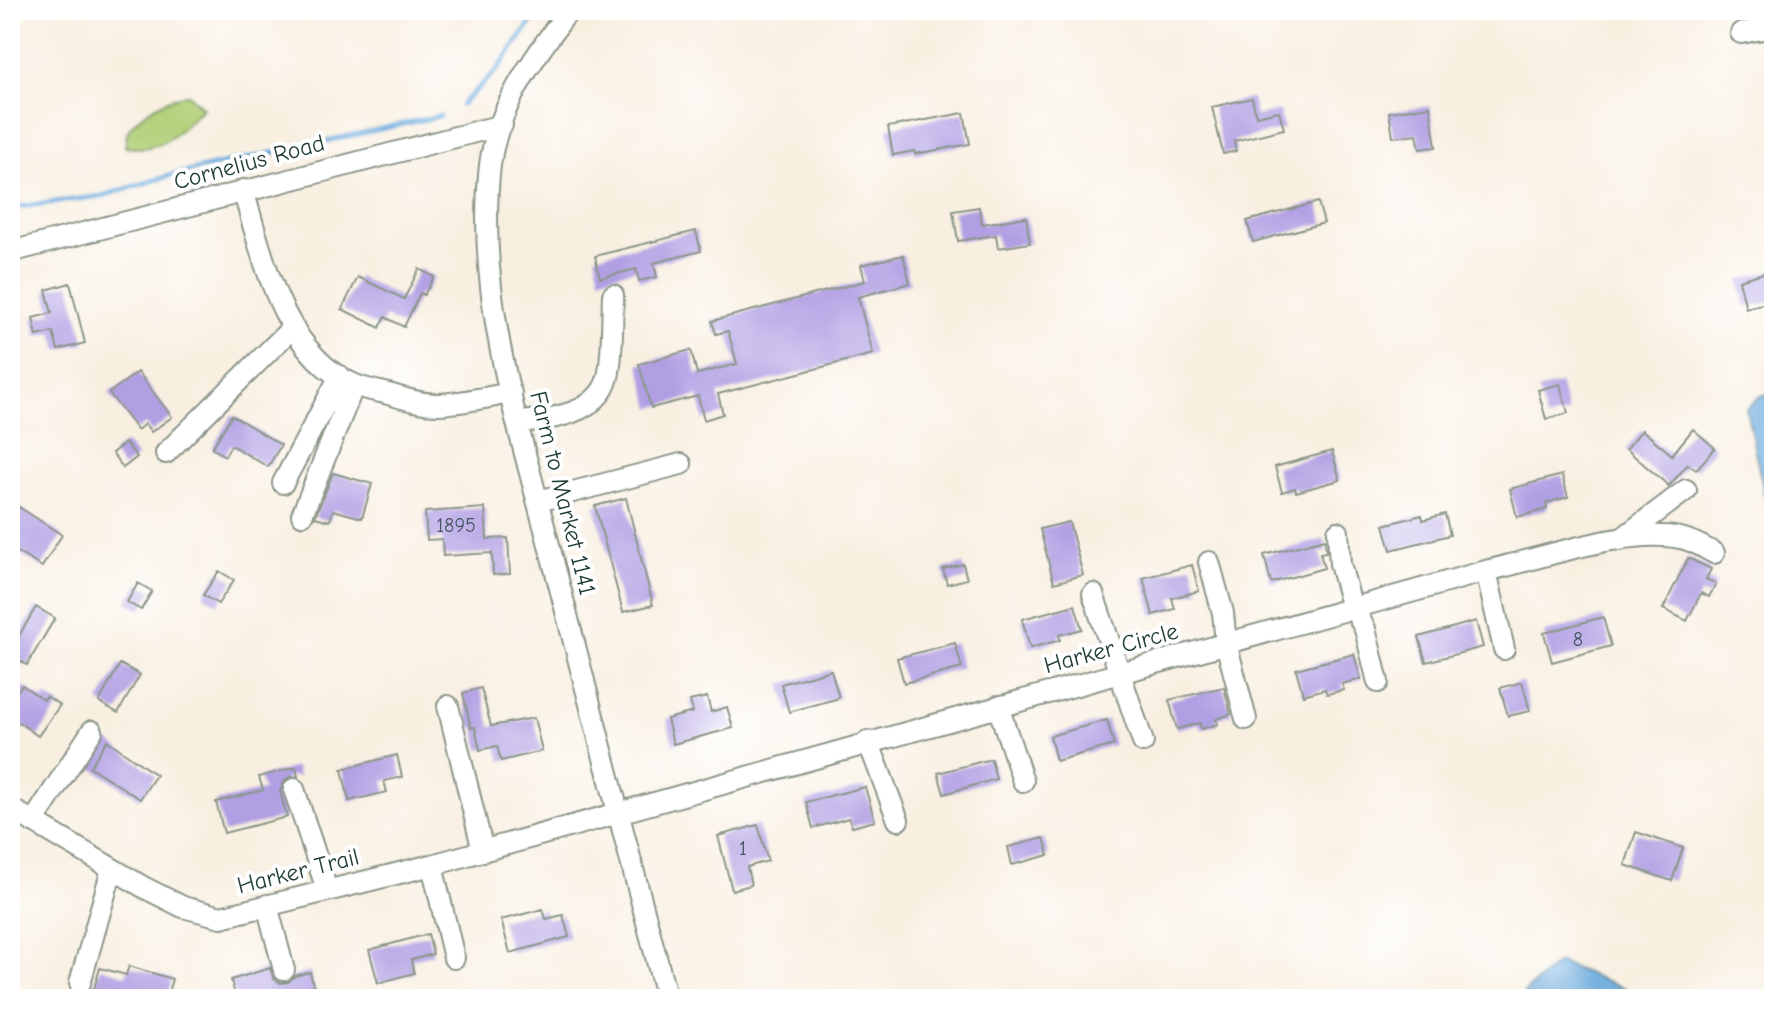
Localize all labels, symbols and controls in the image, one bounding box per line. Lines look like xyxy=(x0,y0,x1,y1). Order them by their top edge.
street label: Cornelius Road xyxy=(170,128,328,196)
street label: Farm to Market 1141 xyxy=(524,388,602,598)
house number: 1895 xyxy=(436,514,476,537)
street label: Harker Circle xyxy=(1041,617,1181,679)
house number: 8 xyxy=(1573,628,1583,651)
house number: 1 xyxy=(739,837,747,860)
street label: Harker Trail xyxy=(234,842,362,900)

